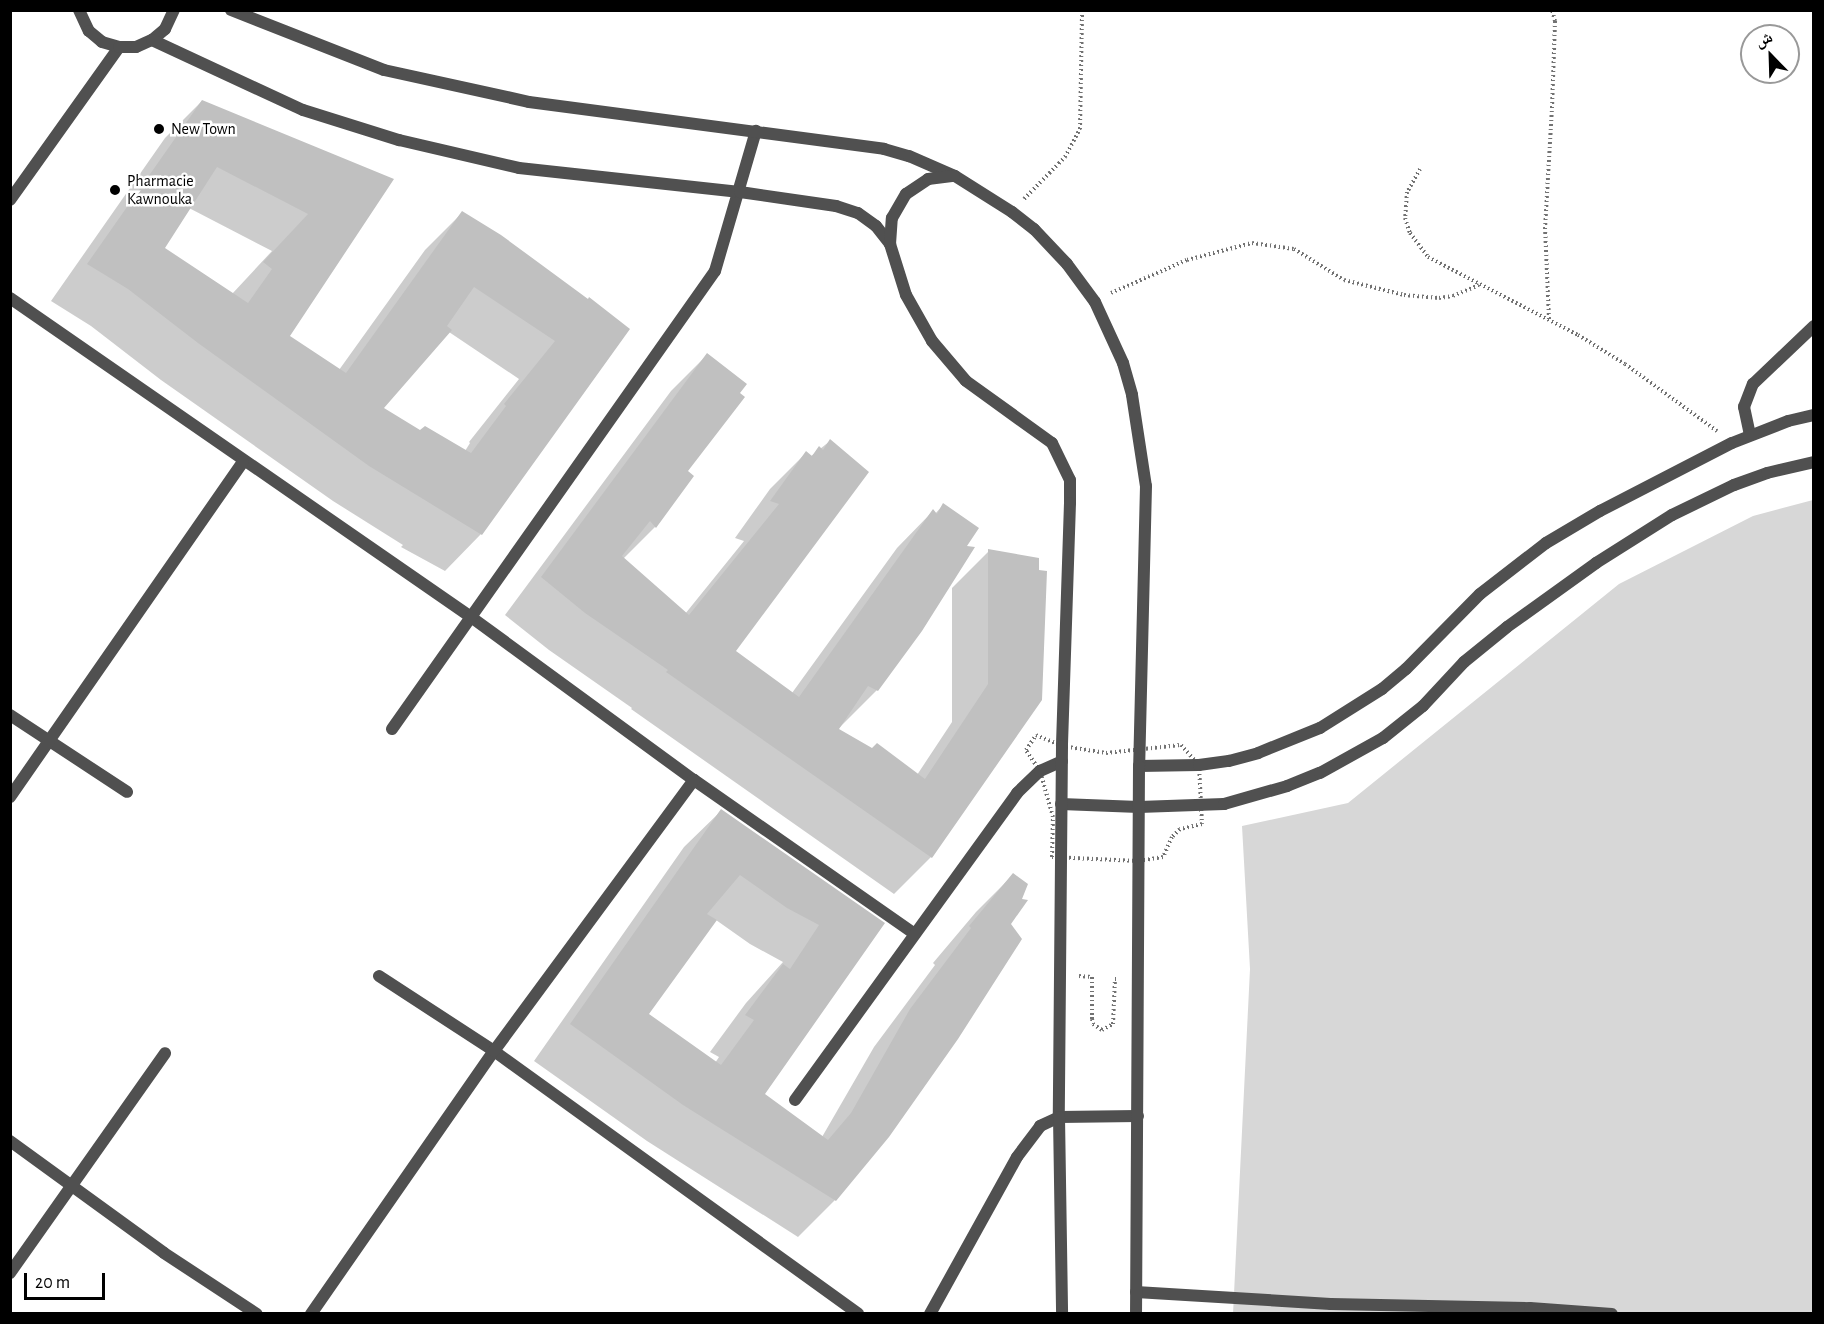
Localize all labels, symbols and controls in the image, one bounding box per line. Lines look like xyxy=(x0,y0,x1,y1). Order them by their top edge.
north arrow xyxy=(1740,24,1800,84)
text: ش xyxy=(1753,29,1775,50)
place label: New Town xyxy=(171,119,236,139)
marker: New Town xyxy=(152,122,166,136)
place label: Pharmacie Kawnouka xyxy=(127,171,194,209)
marker: Pharmacie Kawnouka xyxy=(108,183,122,197)
scale bar xyxy=(27,1261,108,1299)
text: 20 m xyxy=(35,1274,70,1292)

